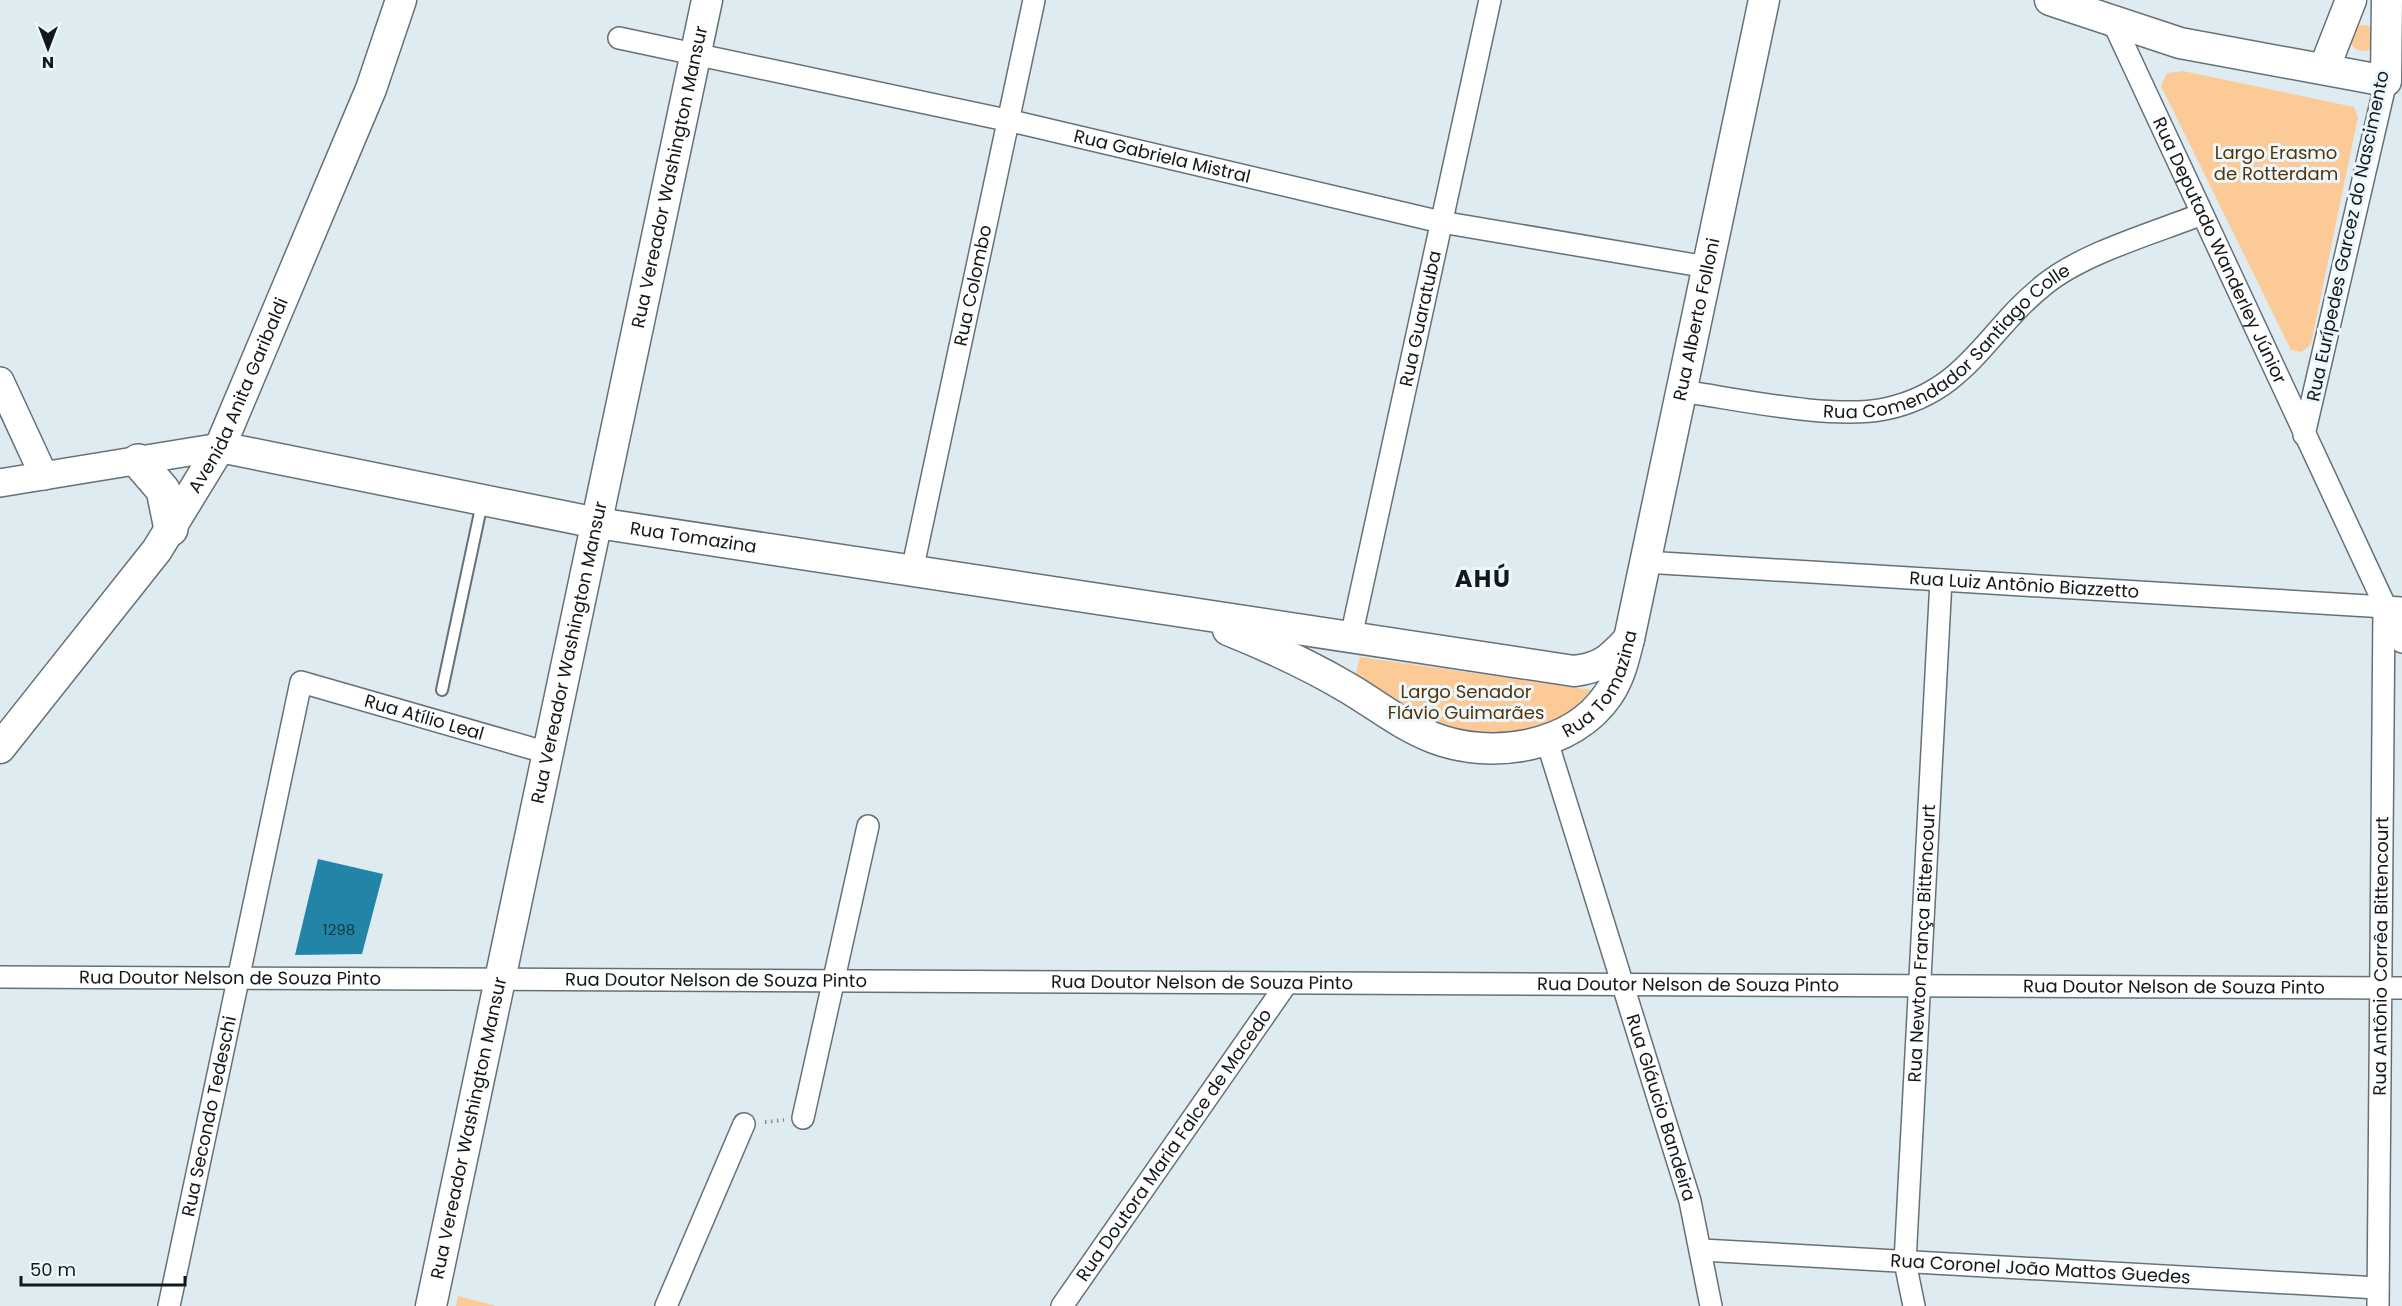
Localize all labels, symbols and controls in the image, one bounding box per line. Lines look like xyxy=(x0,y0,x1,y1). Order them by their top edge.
north arrow xyxy=(18,18,78,78)
street label: Rua Vereador Washington Mansur xyxy=(625,23,713,330)
text: N xyxy=(42,51,54,74)
street label: Rua Eurípedes Garcez do Nascimento xyxy=(2300,68,2395,404)
street label: Rua Deputado Wanderley Júnior xyxy=(2147,113,2293,388)
street label: Rua Gabriela Mistral xyxy=(1071,123,1253,189)
park label: Largo Erasmo de Rotterdam xyxy=(2214,140,2338,186)
street label: Rua Colombo xyxy=(947,223,998,348)
street label: Rua Alberto Folloni xyxy=(1667,235,1725,403)
street label: Rua Guaratuba xyxy=(1393,248,1447,389)
street label: Rua Comendador Santiago Colle xyxy=(1822,257,2074,424)
street label: Avenida Anita Garibaldi xyxy=(182,294,294,498)
street label: Rua Vereador Washington Mansur xyxy=(525,499,613,806)
street label: Rua Tomazina xyxy=(628,515,758,559)
district label: AHÚ xyxy=(1455,562,1511,595)
street label: Rua Luiz Antônio Biazzetto xyxy=(1909,565,2140,604)
street label: Rua Tomazina xyxy=(1557,628,1643,743)
park label: Largo Senador Flávio Guimarães xyxy=(1388,679,1544,725)
street label: Rua Atílio Leal xyxy=(362,688,487,746)
street label: Rua Newton França Bittencourt xyxy=(1901,804,1941,1083)
street label: Rua Antônio Corrêa Bittencourt xyxy=(2367,816,2394,1096)
house number: 1298 xyxy=(323,919,355,940)
street label: Rua Doutor Nelson de Souza Pinto xyxy=(79,964,381,991)
street label: Rua Doutor Nelson de Souza Pinto xyxy=(565,967,867,993)
street label: Rua Doutor Nelson de Souza Pinto xyxy=(1051,969,1353,995)
street label: Rua Doutor Nelson de Souza Pinto xyxy=(1537,971,1839,997)
street label: Rua Doutor Nelson de Souza Pinto xyxy=(2023,973,2325,1000)
street label: Rua Vereador Washington Mansur xyxy=(424,974,512,1281)
street label: Rua Doutora Maria Falce de Macedo xyxy=(1070,1004,1277,1286)
street label: Rua Gláucio Bandeira xyxy=(1621,1011,1702,1204)
street label: Rua Secondo Tedeschi xyxy=(175,1014,242,1219)
street label: Rua Coronel João Mattos Guedes xyxy=(1890,1248,2191,1289)
scale bar xyxy=(21,1249,184,1287)
text: 50 m xyxy=(30,1257,76,1282)

